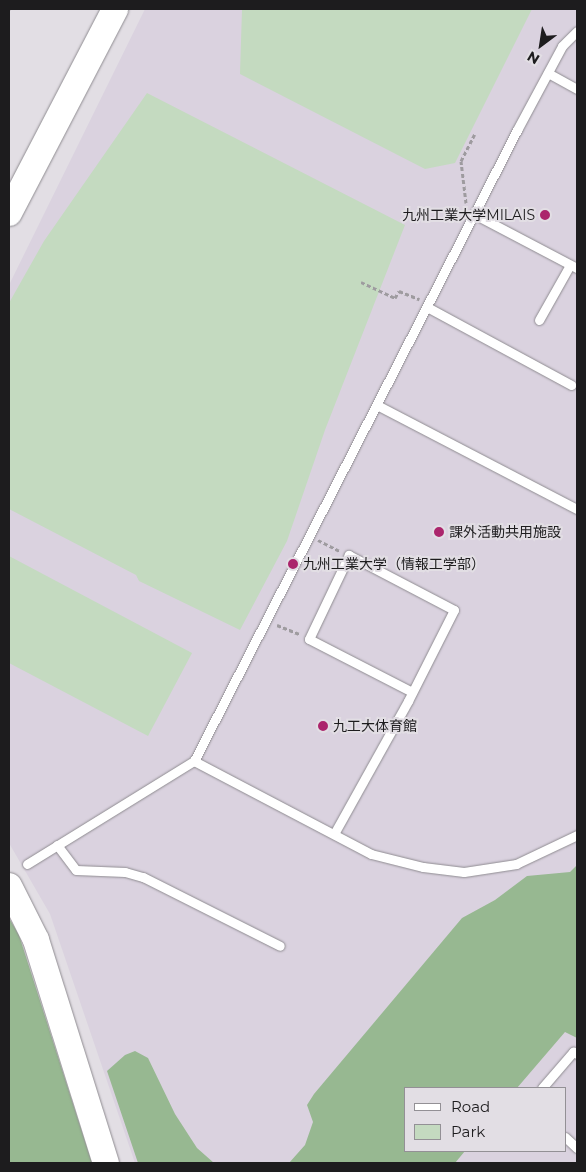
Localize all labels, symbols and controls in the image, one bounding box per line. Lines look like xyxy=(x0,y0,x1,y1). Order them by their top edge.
north arrow xyxy=(516,20,566,70)
text: N xyxy=(524,47,543,68)
place label: 九州工業大学MILAIS xyxy=(402,207,535,223)
marker: 九州工業大学MILAIS xyxy=(539,209,551,221)
place label: 課外活動共用施設 xyxy=(449,524,561,540)
marker: 課外活動共用施設 xyxy=(433,526,445,538)
place label: 九州工業大学（情報工学部） xyxy=(303,556,485,572)
marker: 九州工業大学（情報工学部） xyxy=(287,558,299,570)
place label: 九工大体育館 xyxy=(333,718,417,734)
marker: 九工大体育館 xyxy=(317,720,329,732)
legend xyxy=(404,1087,566,1152)
text: Road xyxy=(451,1097,490,1116)
text: Park xyxy=(451,1122,485,1141)

